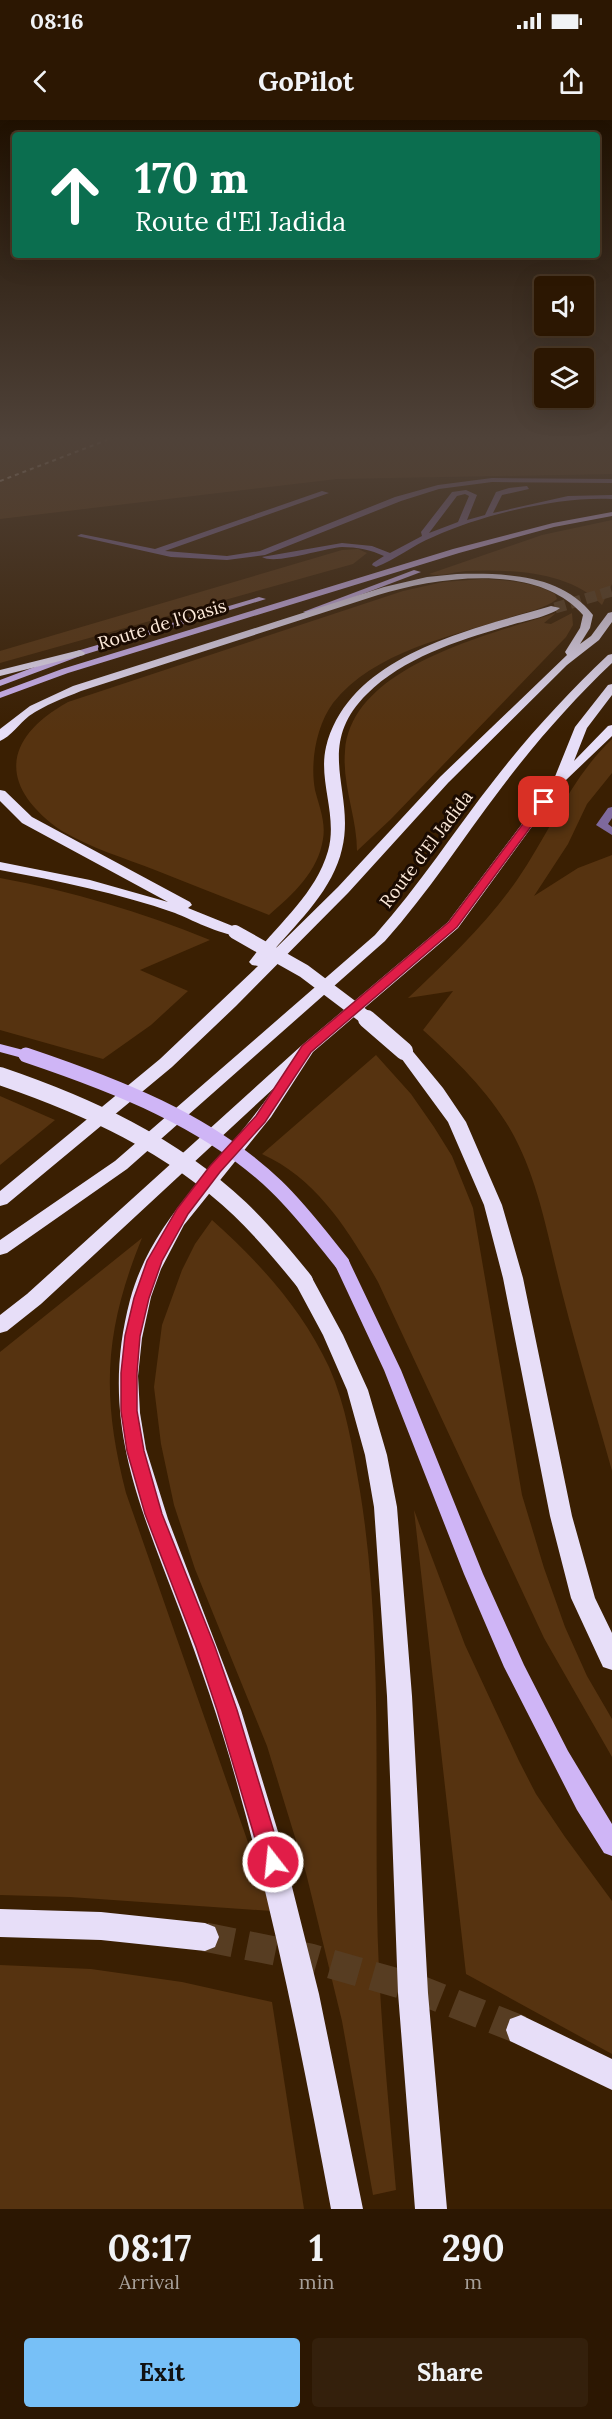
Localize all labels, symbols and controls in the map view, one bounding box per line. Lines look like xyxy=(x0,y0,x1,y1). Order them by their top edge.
text: 08:16 xyxy=(30,7,84,35)
text: GoPilot xyxy=(258,64,354,98)
icon: back xyxy=(24,65,57,98)
icon: share xyxy=(555,65,588,98)
text: 170 m xyxy=(135,151,248,205)
icon: ahead xyxy=(36,156,114,234)
text: Route d'El Jadida xyxy=(135,204,346,238)
map controls xyxy=(534,276,594,408)
button: sound xyxy=(534,276,594,336)
button: layers xyxy=(534,348,594,408)
street label: Route de l'Oasis xyxy=(95,594,229,654)
pin xyxy=(518,776,569,827)
icon: arrive xyxy=(527,785,560,818)
street label: Route d'El Jadida xyxy=(374,786,478,912)
position arrow xyxy=(241,1830,305,1894)
text: 08:17 xyxy=(107,2225,191,2271)
text: 1 xyxy=(309,2225,324,2271)
text: 290 xyxy=(442,2225,505,2271)
text: Arrival xyxy=(119,2269,180,2294)
text: min xyxy=(299,2269,334,2294)
text: m xyxy=(464,2269,482,2294)
button: Exit xyxy=(24,2338,300,2407)
button: Share xyxy=(312,2338,588,2407)

